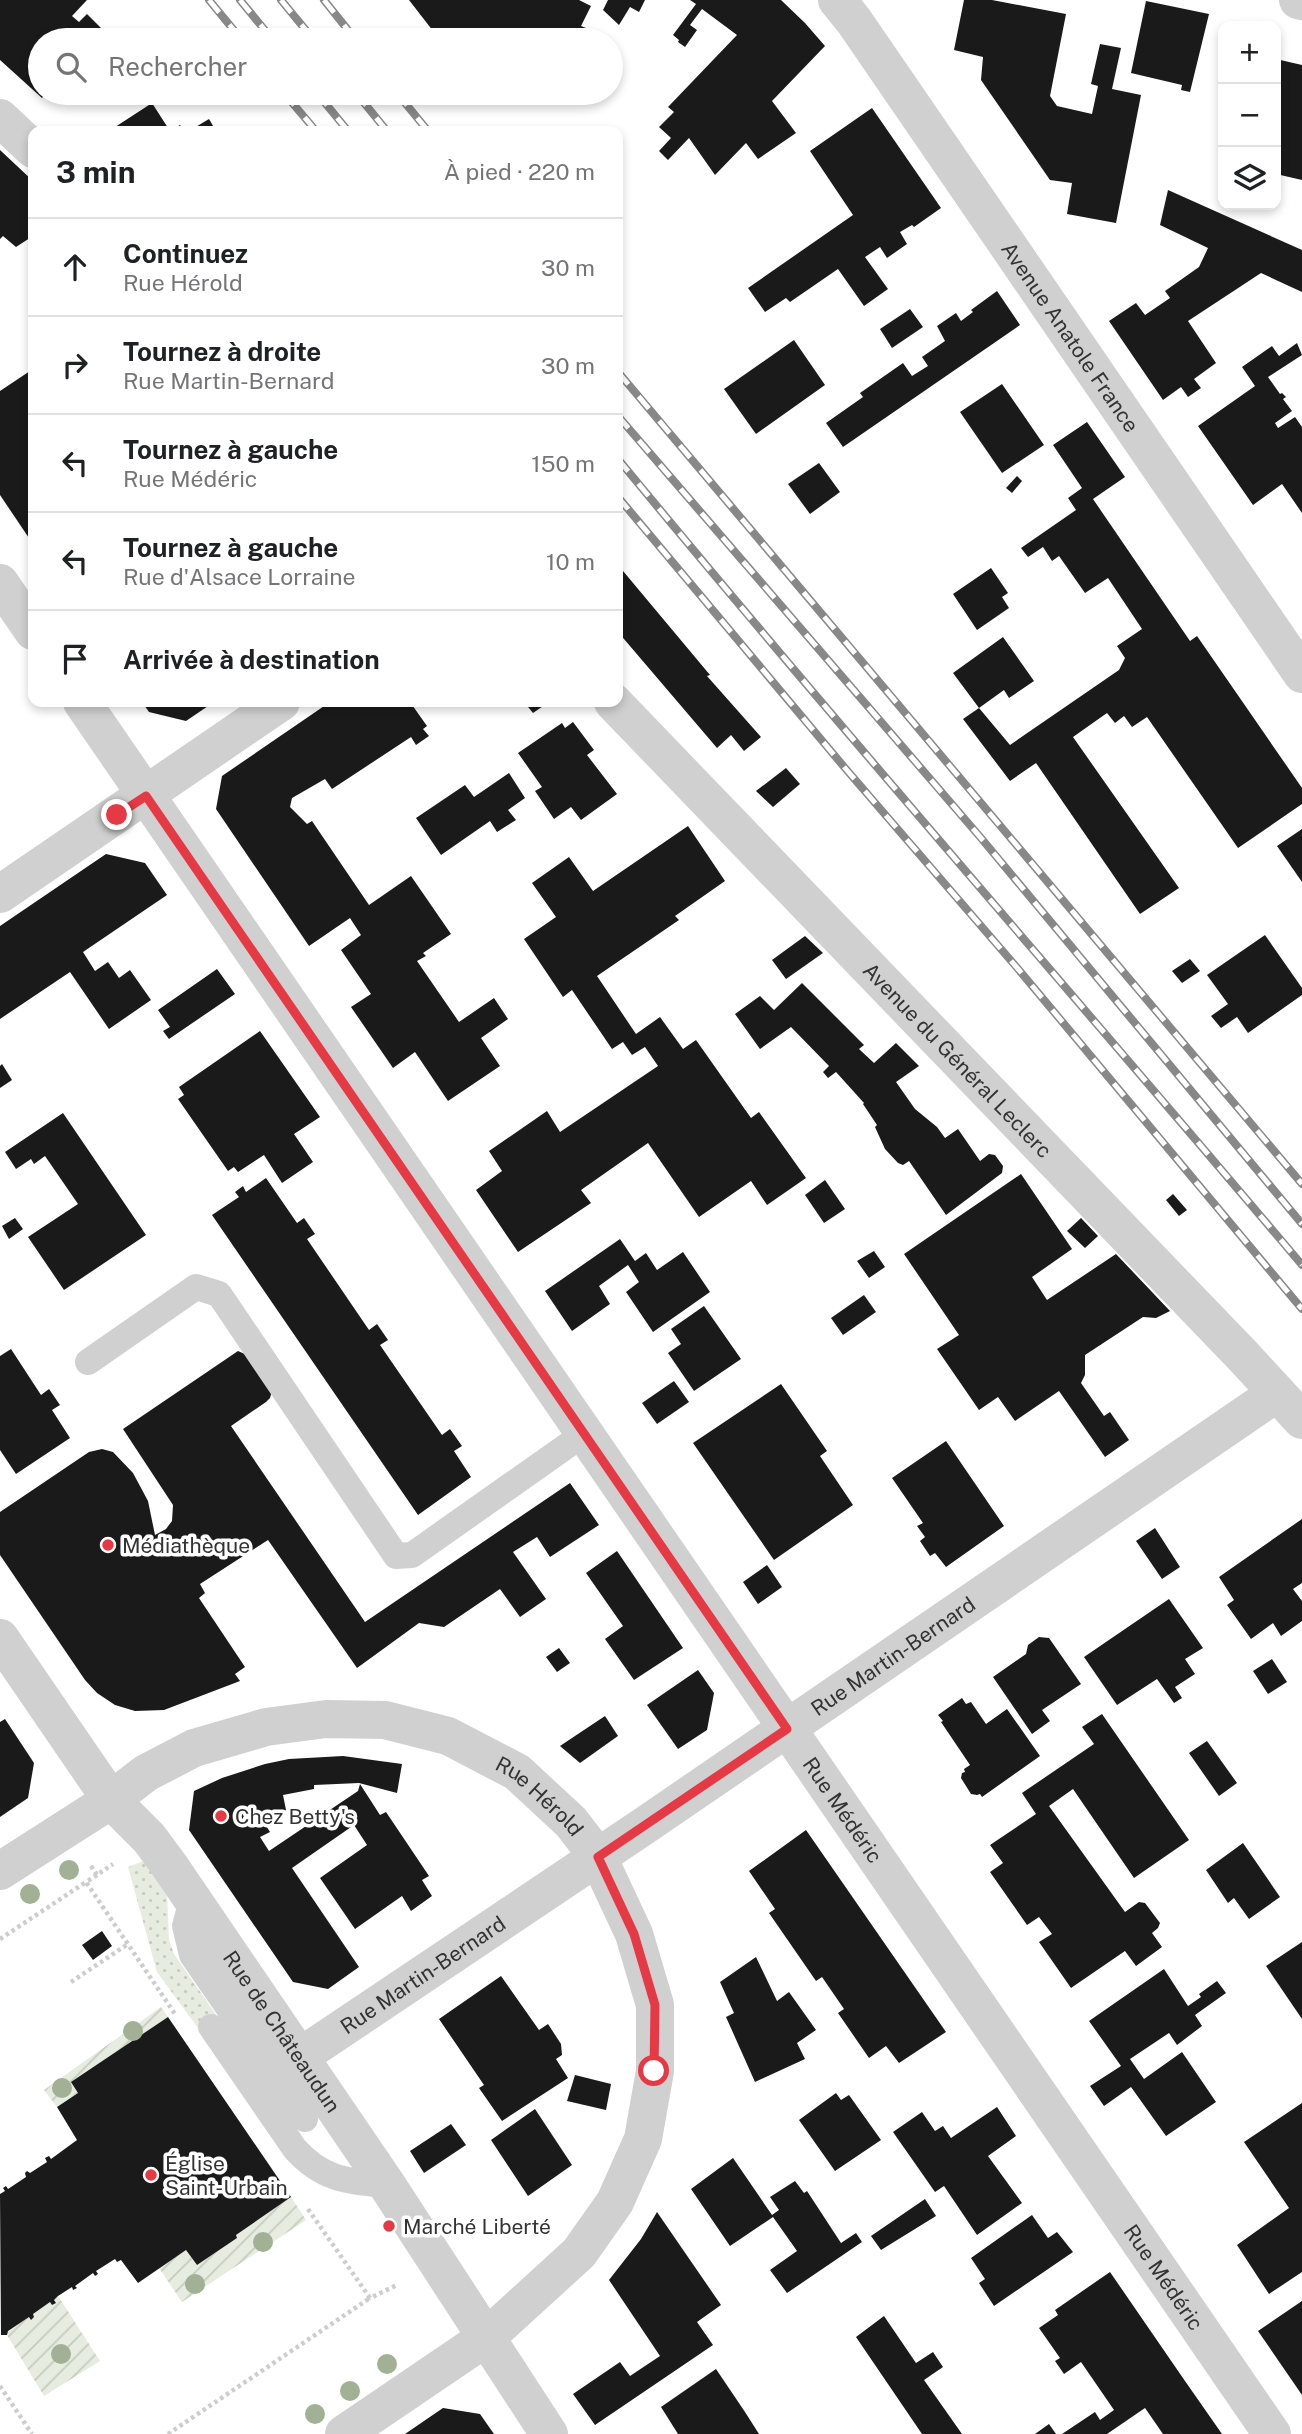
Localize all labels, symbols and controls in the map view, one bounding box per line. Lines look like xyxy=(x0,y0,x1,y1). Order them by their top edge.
map controls xyxy=(1218,21,1281,210)
button: + xyxy=(1218,21,1281,84)
search box xyxy=(28,28,623,105)
icon: search xyxy=(52,48,90,86)
text: Rechercher xyxy=(108,51,247,82)
button: − xyxy=(1218,84,1281,147)
button: layers xyxy=(1218,147,1281,210)
text: 3 min xyxy=(56,154,135,190)
text: À pied · 220 m xyxy=(444,158,595,185)
street label: Avenue Anatole France xyxy=(997,237,1145,437)
text: Continuez xyxy=(123,238,248,269)
icon: ahead xyxy=(56,248,94,286)
text: 30 m xyxy=(541,254,595,281)
text: Rue Hérold xyxy=(123,269,243,296)
text: Tournez à droite xyxy=(123,336,321,367)
icon: right xyxy=(56,346,94,384)
text: 30 m xyxy=(541,352,595,379)
text: Rue Martin-Bernard xyxy=(123,367,335,394)
text: Tournez à gauche xyxy=(123,434,338,465)
icon: left xyxy=(56,444,94,482)
text: 150 m xyxy=(531,450,595,477)
text: Rue Médéric xyxy=(123,465,257,492)
text: Tournez à gauche xyxy=(123,532,338,563)
icon: left xyxy=(56,542,94,580)
text: 10 m xyxy=(546,548,595,575)
text: Rue d'Alsace Lorraine xyxy=(123,563,356,590)
icon: arrive xyxy=(56,640,94,678)
text: Arrivée à destination xyxy=(123,644,380,675)
route end xyxy=(101,799,132,830)
street label: Avenue du Général Leclerc xyxy=(858,957,1057,1163)
place label: Médiathèque xyxy=(122,1533,250,1558)
marker: Médiathèque xyxy=(100,1537,116,1553)
street label: Rue Martin-Bernard xyxy=(806,1591,980,1721)
street label: Rue Hérold xyxy=(492,1751,589,1840)
street label: Rue Médéric xyxy=(798,1752,888,1867)
place label: Chez Betty's xyxy=(235,1804,355,1829)
marker: Chez Betty's xyxy=(213,1808,229,1824)
street label: Rue Martin-Bernard xyxy=(335,1910,510,2039)
street label: Rue de Châteaudun xyxy=(218,1946,346,2117)
route start xyxy=(638,2055,669,2086)
place label: Église Saint-Urbain xyxy=(165,2151,288,2200)
marker: Église Saint-Urbain xyxy=(143,2167,159,2183)
place label: Marché Liberté xyxy=(403,2214,551,2239)
marker: Marché Liberté xyxy=(381,2218,397,2234)
street label: Rue Médéric xyxy=(1119,2219,1209,2335)

